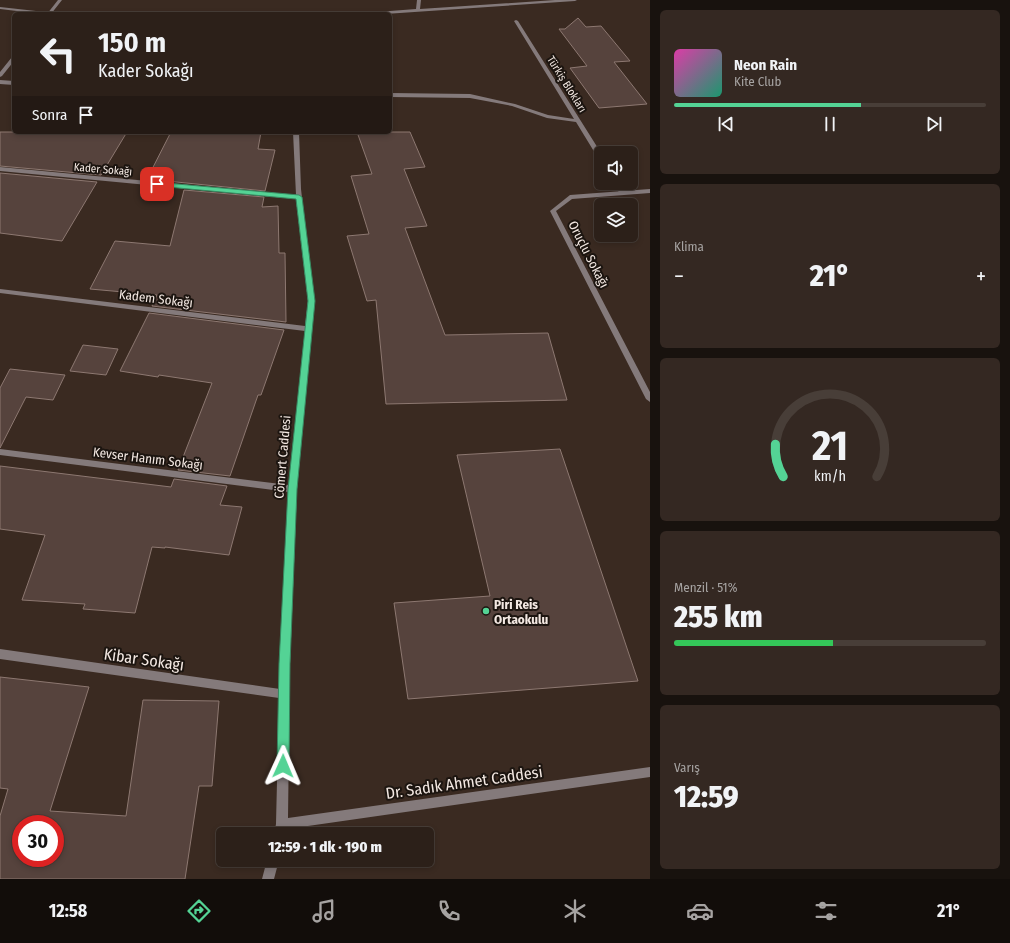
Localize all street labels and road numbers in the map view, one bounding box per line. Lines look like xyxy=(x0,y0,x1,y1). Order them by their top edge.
street label: Türkiş Blokları xyxy=(544,54,589,115)
street label: Kader Sokağı xyxy=(73,160,133,179)
street label: Oruçlu Sokağı xyxy=(565,218,612,290)
street label: Kadem Sokağı xyxy=(118,287,194,310)
street label: Cömert Caddesi xyxy=(271,415,294,499)
street label: Kevser Hanım Sokağı xyxy=(92,444,204,473)
street label: Kibar Sokağı xyxy=(103,644,185,675)
street label: Dr. Sadık Ahmet Caddesi xyxy=(384,762,544,803)

